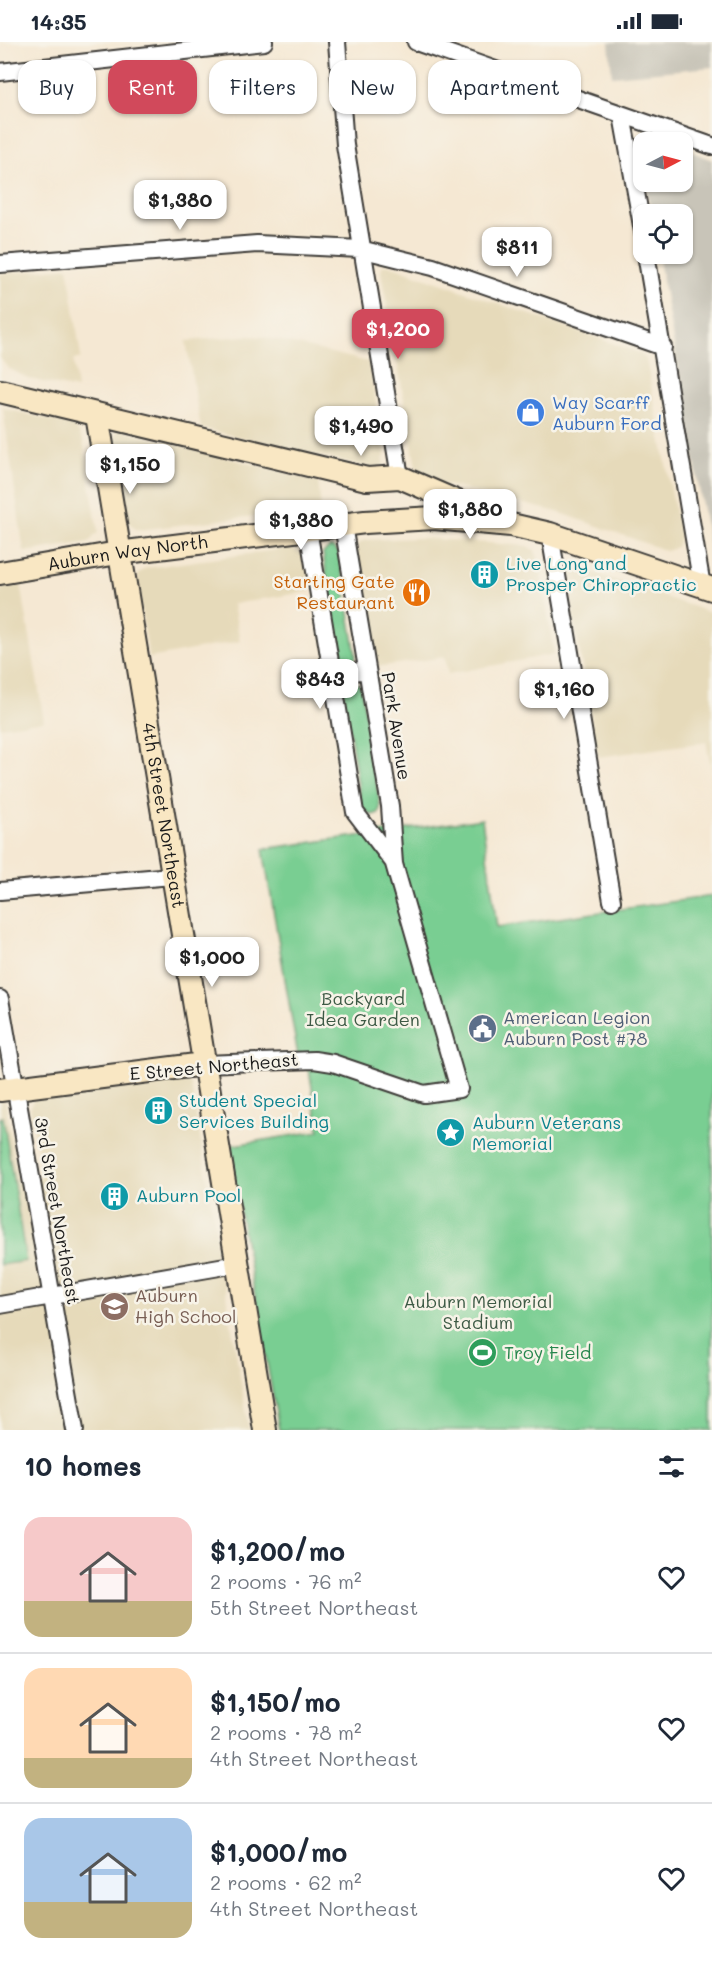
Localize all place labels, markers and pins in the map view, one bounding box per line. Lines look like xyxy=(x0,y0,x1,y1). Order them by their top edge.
pin: $1,380 xyxy=(131,180,229,231)
pin: $811 xyxy=(481,227,553,278)
pin: $1,200 xyxy=(349,309,447,360)
place label: Way Scarff Auburn Ford xyxy=(552,390,662,435)
shop icon: Way Scarff Auburn Ford xyxy=(515,397,547,429)
pin: $1,490 xyxy=(312,406,410,457)
pin: $1,150 xyxy=(81,444,179,495)
pin: $1,880 xyxy=(421,489,519,540)
pin: $1,380 xyxy=(252,500,350,551)
place label: Live Long and Prosper Chiropractic xyxy=(506,551,697,596)
building icon: Live Long and Prosper Chiropractic xyxy=(469,558,501,590)
place label: Starting Gate Restaurant xyxy=(273,569,395,614)
restaurant icon: Starting Gate Restaurant xyxy=(400,576,432,608)
pin: $843 xyxy=(284,659,356,710)
pin: $1,160 xyxy=(515,669,613,720)
pin: $1,000 xyxy=(163,937,261,988)
place label: American Legion Auburn Post #78 xyxy=(503,1005,650,1050)
public building icon: American Legion Auburn Post #78 xyxy=(466,1012,498,1044)
place label: Student Special Services Building xyxy=(179,1088,329,1133)
building icon: Student Special Services Building xyxy=(142,1095,174,1127)
place label: Auburn Veterans Memorial xyxy=(472,1110,621,1155)
place icon: Auburn Veterans Memorial xyxy=(435,1117,467,1149)
building icon: Auburn Pool xyxy=(99,1180,131,1212)
place label: Auburn Pool xyxy=(136,1183,241,1207)
place label: Auburn High School xyxy=(135,1283,236,1328)
school or university icon: Auburn High School xyxy=(98,1290,130,1322)
sports icon: Troy Field xyxy=(467,1337,499,1369)
place label: Troy Field xyxy=(504,1340,592,1364)

